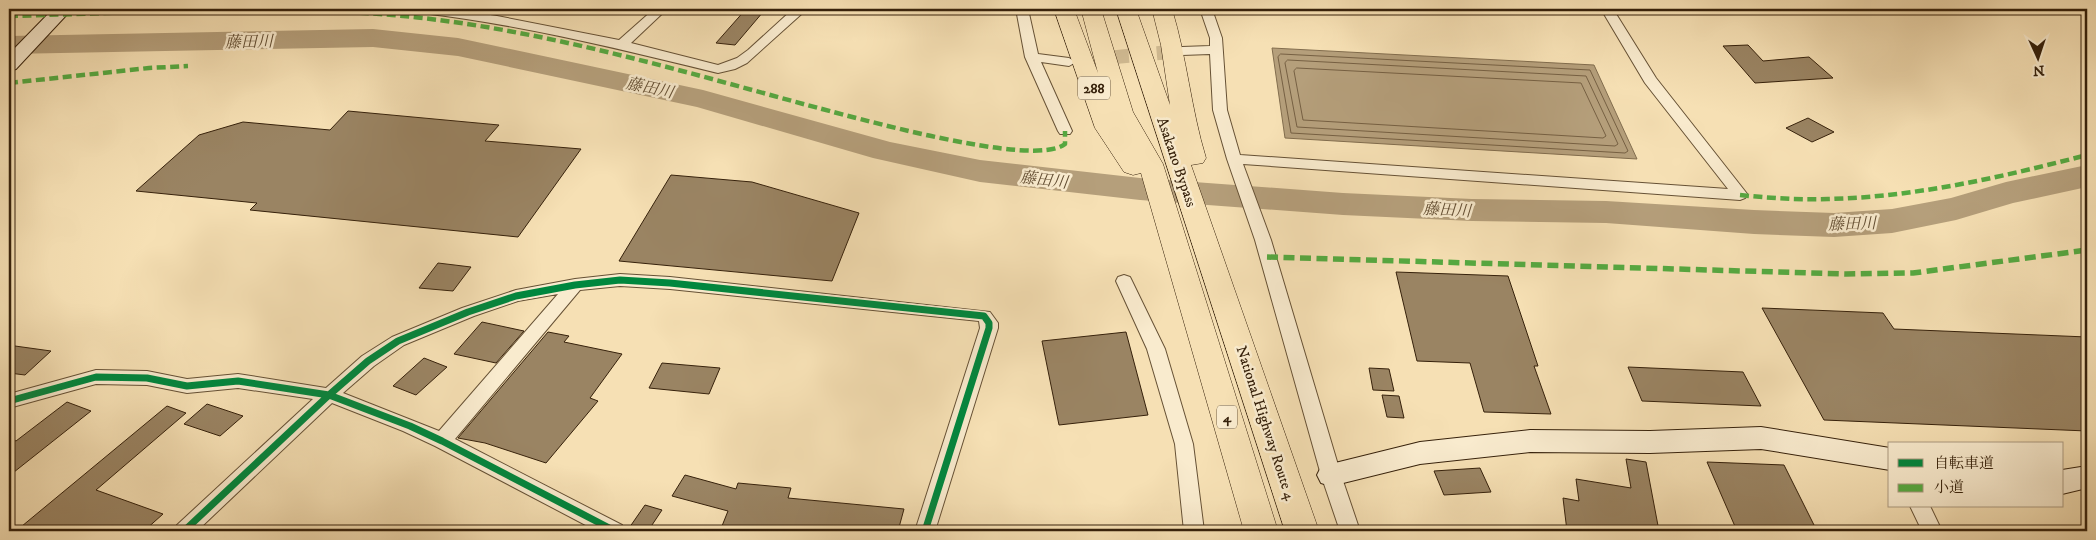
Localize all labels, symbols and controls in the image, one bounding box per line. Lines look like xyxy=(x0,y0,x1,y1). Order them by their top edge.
water label: 藤田川 xyxy=(225,32,275,52)
north arrow xyxy=(2014,32,2064,82)
text: N xyxy=(2032,61,2045,79)
water label: 藤田川 xyxy=(624,73,677,103)
road number: 288 xyxy=(1078,76,1110,100)
street label: Asakano Bypass xyxy=(1152,115,1201,209)
water label: 藤田川 xyxy=(1019,167,1071,193)
water label: 藤田川 xyxy=(1422,199,1473,221)
water label: 藤田川 xyxy=(1828,213,1878,235)
street label: National Highway Route 4 xyxy=(1232,344,1300,503)
road number: 4 xyxy=(1217,406,1237,428)
legend xyxy=(1888,442,2064,508)
text: 自転車道 xyxy=(1934,454,1994,473)
text: 小道 xyxy=(1934,478,1964,497)

